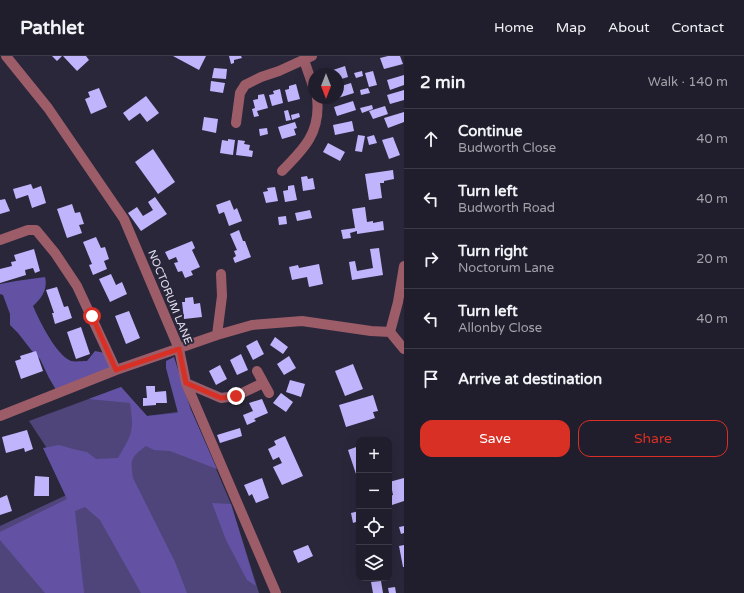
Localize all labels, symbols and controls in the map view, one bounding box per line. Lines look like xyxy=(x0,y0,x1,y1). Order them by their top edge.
text: Pathlet xyxy=(20,17,84,39)
text: Home xyxy=(494,19,534,36)
text: Map xyxy=(556,19,586,36)
text: About xyxy=(608,19,650,36)
text: Contact xyxy=(672,19,724,36)
north arrow xyxy=(308,68,344,104)
text: 2 min xyxy=(420,72,465,93)
text: Walk · 140 m xyxy=(648,74,728,90)
text: Continue xyxy=(458,122,522,140)
icon: ahead xyxy=(420,128,442,150)
text: 40 m xyxy=(696,131,728,147)
text: Budworth Close xyxy=(458,140,556,156)
text: Turn left xyxy=(458,182,518,200)
icon: left xyxy=(420,188,442,210)
text: 40 m xyxy=(696,191,728,207)
text: Budworth Road xyxy=(458,200,555,216)
text: Turn right xyxy=(458,242,528,260)
street label: NOCTORUM LANE xyxy=(145,248,195,346)
icon: right xyxy=(420,248,442,270)
text: 20 m xyxy=(696,251,728,267)
text: Noctorum Lane xyxy=(458,260,554,276)
text: Turn left xyxy=(458,302,518,320)
route start xyxy=(83,307,101,325)
icon: left xyxy=(420,308,442,330)
text: 40 m xyxy=(696,311,728,327)
text: Allonby Close xyxy=(458,320,542,336)
icon: arrive xyxy=(420,368,442,390)
text: Arrive at destination xyxy=(458,370,602,388)
route end xyxy=(227,387,245,405)
button: Save xyxy=(420,420,570,457)
button: Share xyxy=(578,420,728,457)
map controls xyxy=(356,437,392,581)
button: + xyxy=(356,437,392,473)
button: − xyxy=(356,473,392,509)
button: locate xyxy=(356,509,392,545)
button: layers xyxy=(356,545,392,581)

